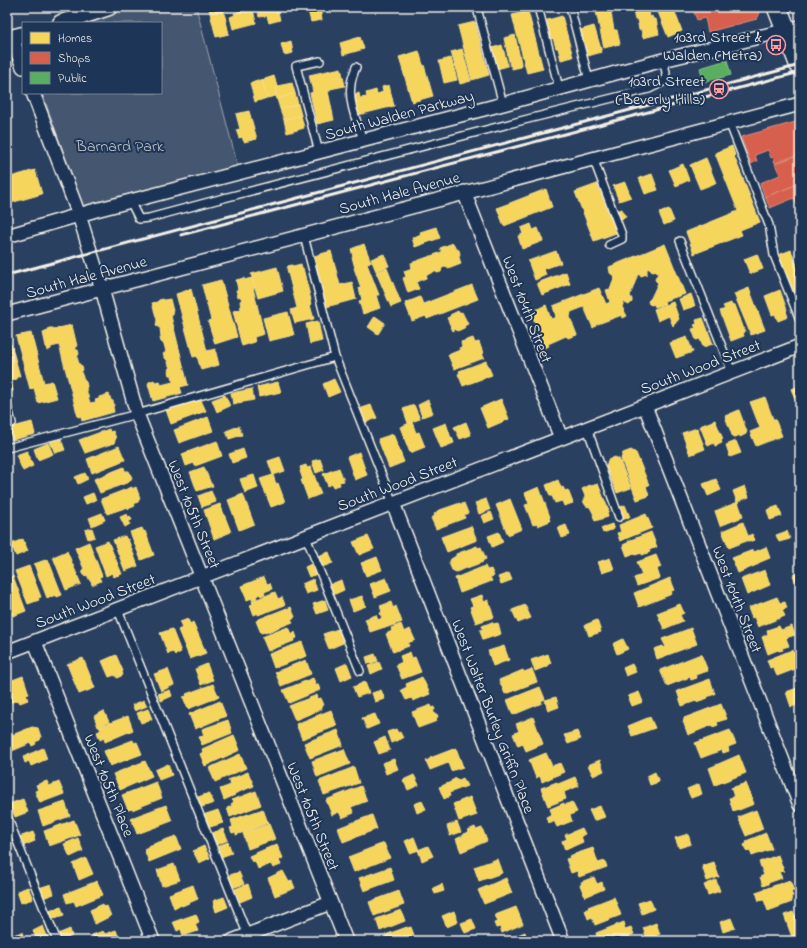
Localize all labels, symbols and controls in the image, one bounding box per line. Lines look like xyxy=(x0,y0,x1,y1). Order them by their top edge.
legend xyxy=(22,22,162,94)
place label: 103rd Street & Walden (Metra) xyxy=(663,26,763,68)
text: Homes xyxy=(58,30,92,48)
bus stop icon: 103rd Street & Walden (Metra) xyxy=(765,34,787,56)
text: Shops xyxy=(58,50,90,68)
text: Public xyxy=(58,70,87,88)
place label: 103rd Street (Beverly Hills) xyxy=(616,70,706,112)
station icon: 103rd Street (Beverly Hills) xyxy=(708,78,730,100)
street label: South Walden Parkway xyxy=(322,84,477,147)
park label: Barnard Park xyxy=(75,135,165,159)
street label: South Hale Avenue xyxy=(336,166,463,222)
street label: South Hale Avenue xyxy=(23,250,150,306)
street label: West 104th Street xyxy=(495,253,558,367)
street label: South Wood Street xyxy=(637,334,765,402)
street label: South Wood Street xyxy=(334,451,462,519)
street label: West 105th Street xyxy=(160,457,226,573)
street label: West 104th Street xyxy=(705,543,768,657)
street label: South Wood Street xyxy=(32,568,160,636)
street label: West Walter Burley Griffin Place xyxy=(444,616,541,818)
street label: West 105th Place xyxy=(77,731,140,842)
street label: West 105th Street xyxy=(279,759,345,875)

